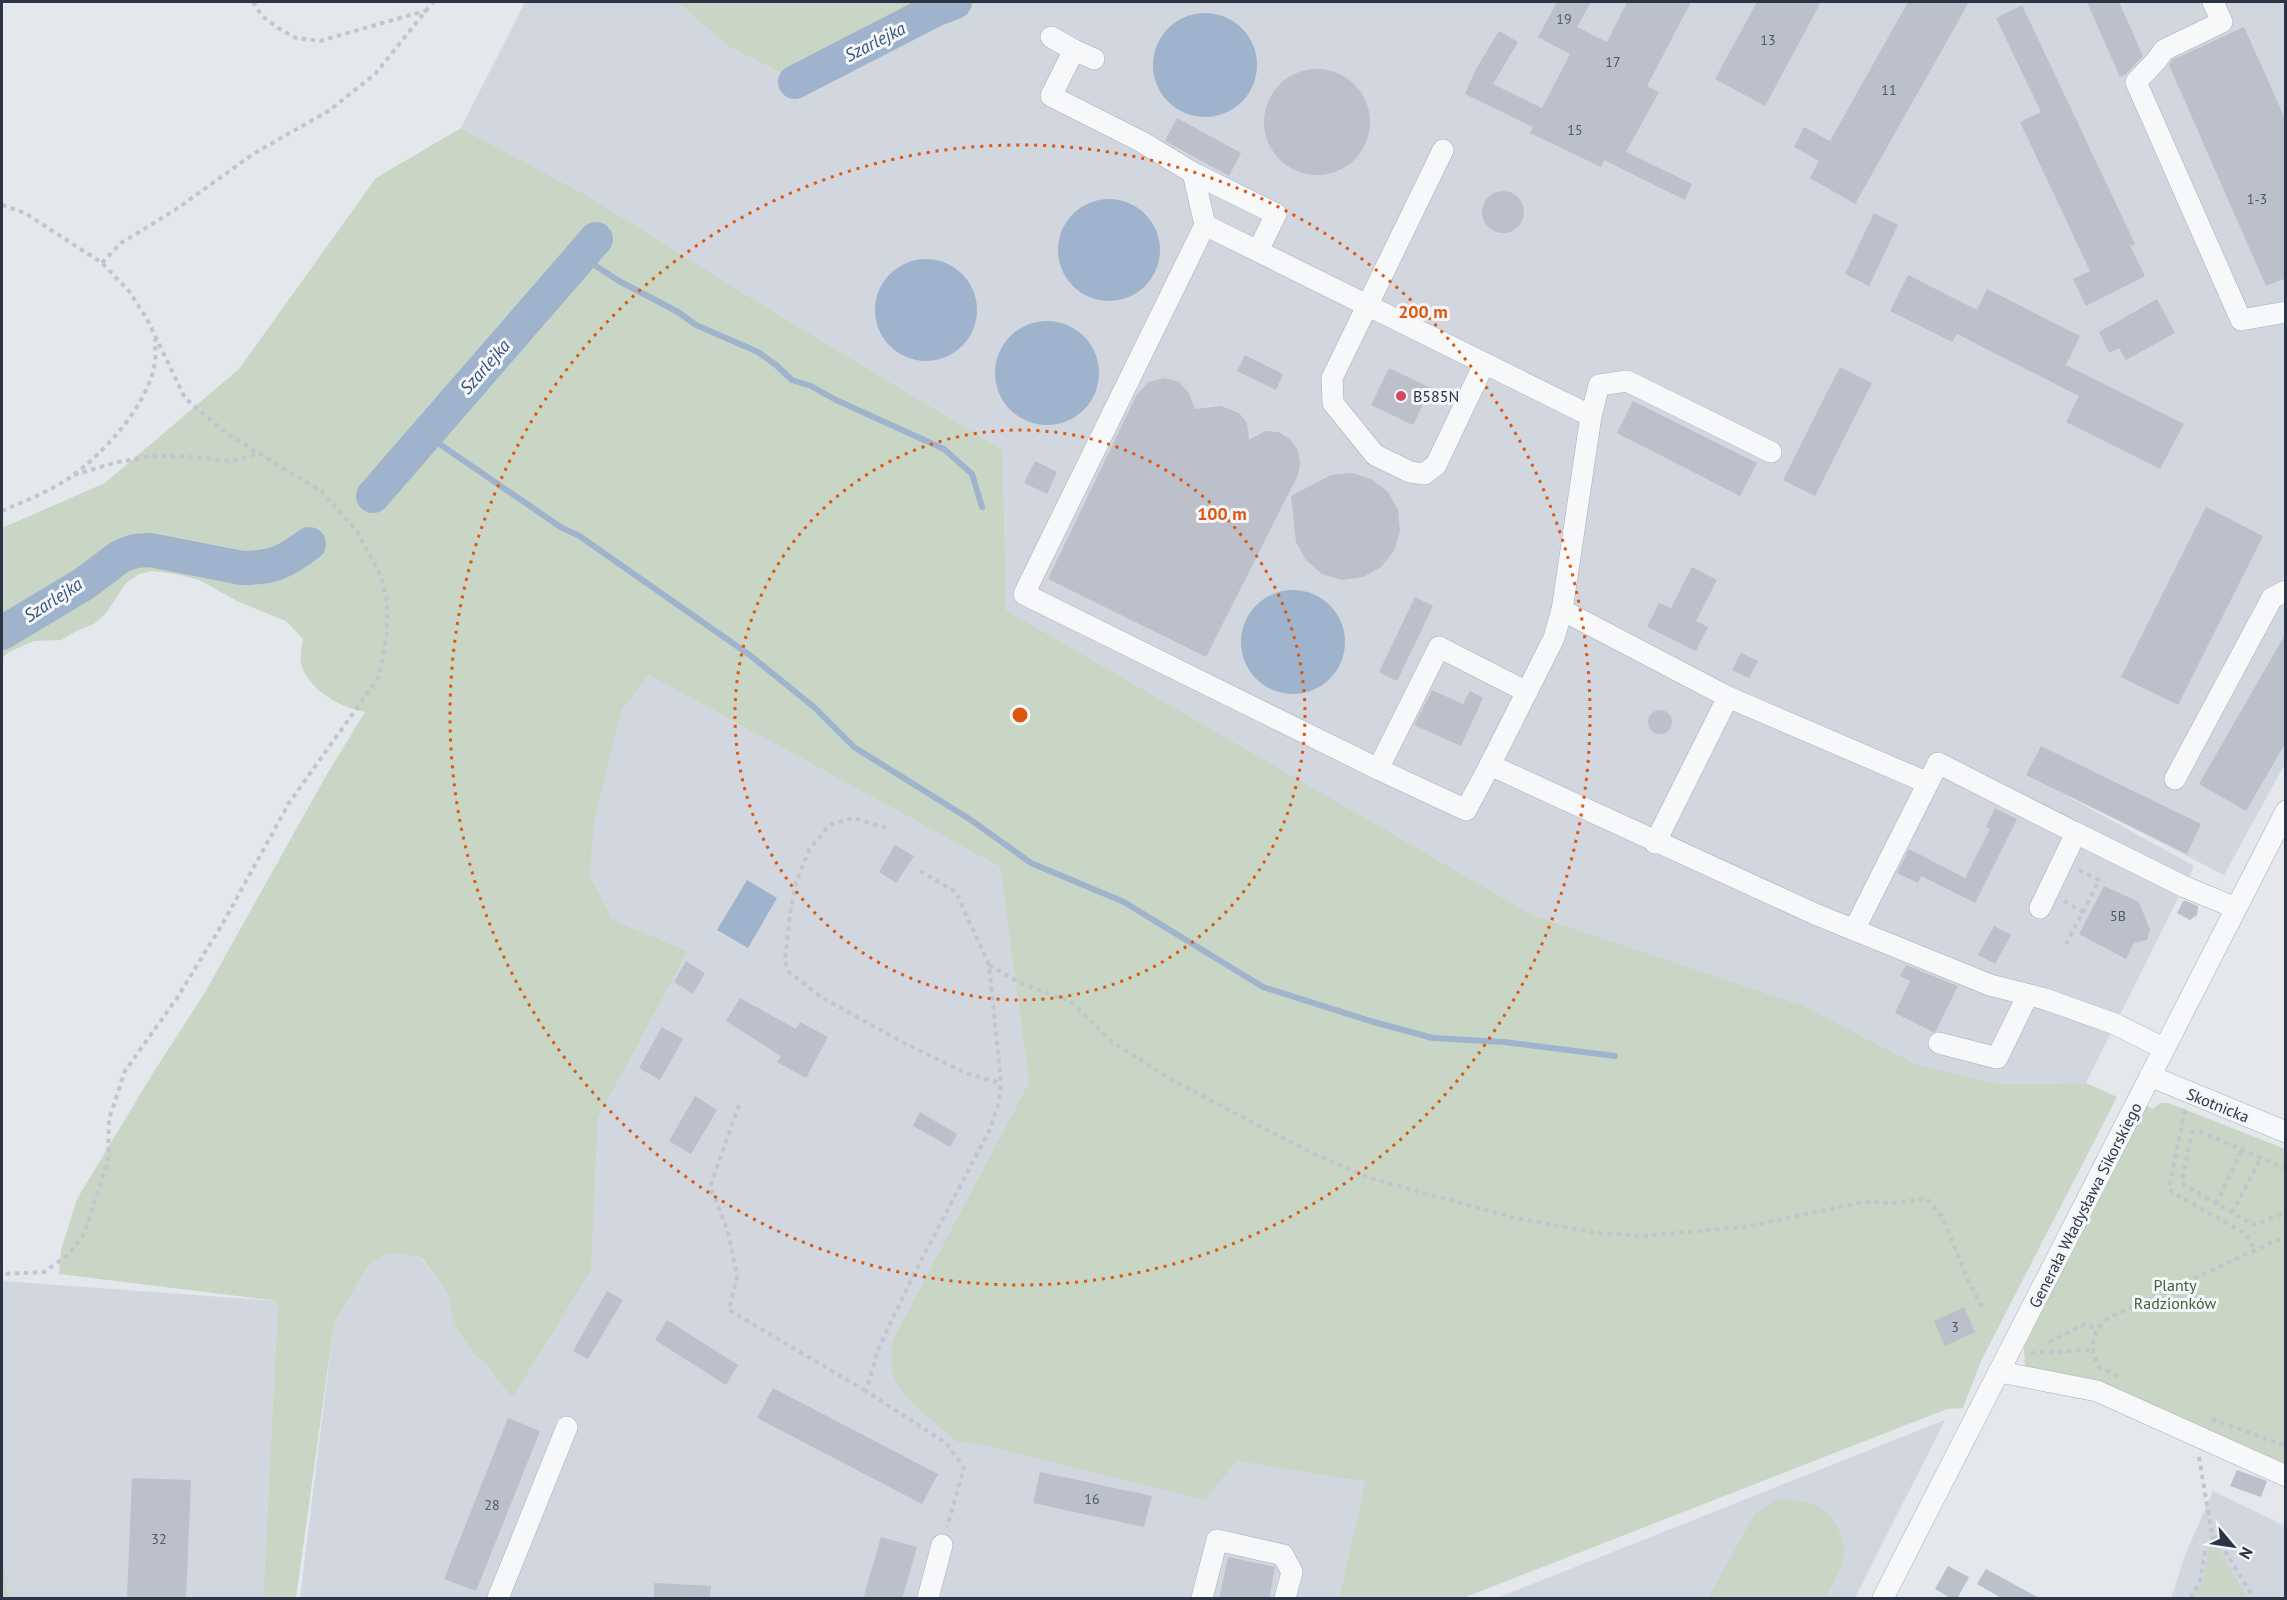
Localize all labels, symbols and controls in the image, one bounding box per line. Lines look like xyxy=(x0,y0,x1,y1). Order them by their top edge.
house number: 19 xyxy=(1556,10,1572,28)
water label: Szarlejka xyxy=(840,16,909,67)
house number: 13 xyxy=(1760,31,1776,49)
house number: 17 xyxy=(1605,53,1621,71)
house number: 11 xyxy=(1881,81,1897,99)
house number: 15 xyxy=(1567,121,1583,139)
house number: 1-3 xyxy=(2247,190,2267,208)
text: 200 m xyxy=(1398,300,1448,323)
water label: Szarlejka xyxy=(455,334,515,399)
place label: B585N xyxy=(1413,386,1459,406)
marker: B585N xyxy=(1394,389,1408,403)
text: 100 m xyxy=(1197,502,1247,525)
water label: Szarlejka xyxy=(19,572,87,627)
centre of rings xyxy=(1010,705,1030,725)
house number: 5B xyxy=(2110,907,2126,925)
street label: Skotnicka xyxy=(2184,1083,2252,1127)
street label: Generała Władysława Sikorskiego xyxy=(2024,1099,2146,1311)
park label: Planty Radzionków xyxy=(2134,1275,2216,1313)
house number: 3 xyxy=(1951,1318,1959,1336)
house number: 16 xyxy=(1084,1490,1100,1508)
house number: 28 xyxy=(484,1496,500,1514)
north arrow xyxy=(2203,1516,2263,1576)
house number: 32 xyxy=(151,1530,167,1548)
text: N xyxy=(2235,1544,2257,1563)

